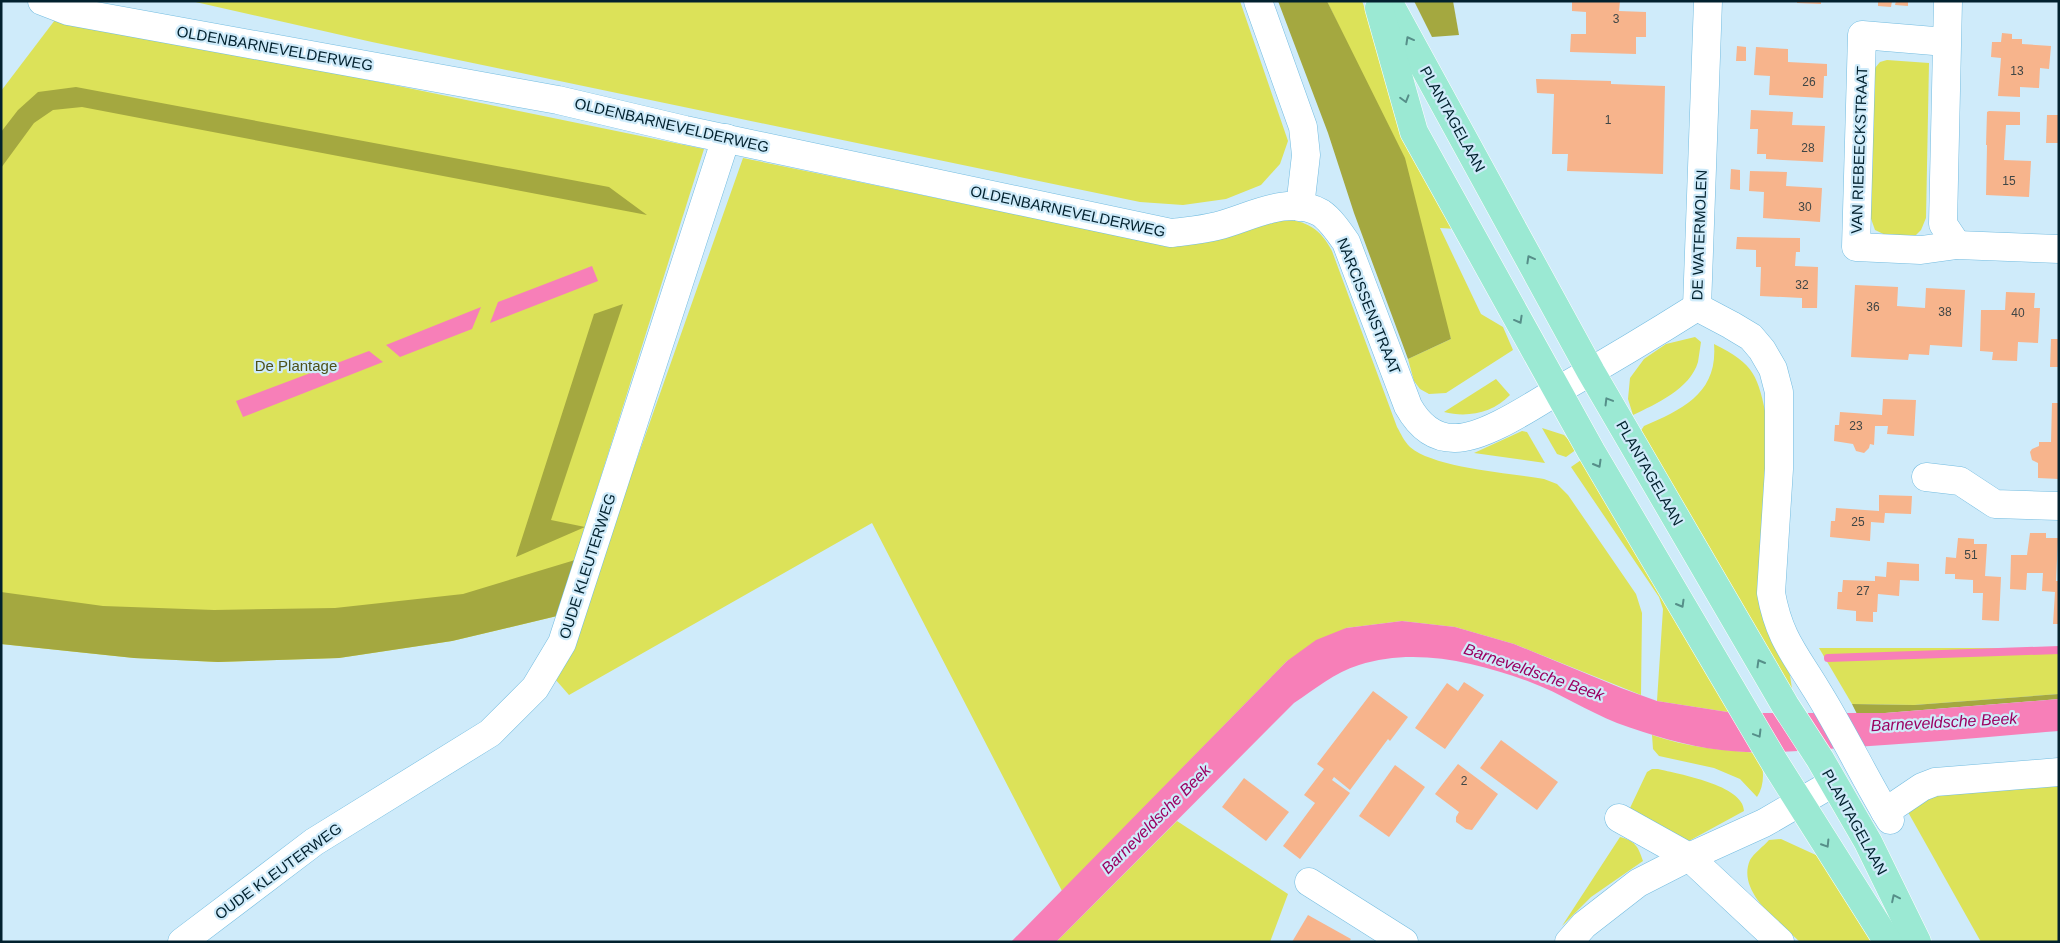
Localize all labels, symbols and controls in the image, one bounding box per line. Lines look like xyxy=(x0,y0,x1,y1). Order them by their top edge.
house number: 3 xyxy=(1613,12,1620,26)
street label: OLDENBARNEVELDERWEG xyxy=(176,22,374,74)
one-way arrow xyxy=(1405,36,1415,45)
street label: PLANTAGELAAN xyxy=(1417,63,1489,175)
house number: 13 xyxy=(2010,64,2024,78)
street label: VAN RIEBEECKSTRAAT xyxy=(1848,66,1870,234)
house number: 26 xyxy=(1802,75,1816,89)
street label: OLDENBARNEVELDERWEG xyxy=(573,94,771,156)
one-way arrow xyxy=(1399,94,1409,102)
house number: 1 xyxy=(1605,113,1612,127)
house number: 28 xyxy=(1801,141,1815,155)
street label: DE WATERMOLEN xyxy=(1688,169,1710,301)
house number: 15 xyxy=(2002,174,2016,188)
street label: OLDENBARNEVELDERWEG xyxy=(969,182,1167,240)
house number: 30 xyxy=(1798,200,1812,214)
street label: NARCISSENSTRAAT xyxy=(1334,235,1404,377)
one-way arrow xyxy=(1526,255,1536,264)
house number: 32 xyxy=(1795,278,1809,292)
house number: 36 xyxy=(1866,300,1880,314)
house number: 38 xyxy=(1938,305,1952,319)
house number: 40 xyxy=(2011,306,2025,320)
one-way arrow xyxy=(1512,315,1522,324)
park label: De Plantage xyxy=(255,357,337,374)
one-way arrow xyxy=(1605,398,1615,407)
street label: PLANTAGELAAN xyxy=(1613,418,1687,528)
house number: 23 xyxy=(1849,419,1863,433)
one-way arrow xyxy=(1592,458,1602,467)
street label: OUDE KLEUTERWEG xyxy=(555,491,619,641)
house number: 25 xyxy=(1851,515,1865,529)
house number: 51 xyxy=(1964,548,1978,562)
house number: 27 xyxy=(1856,584,1870,598)
one-way arrow xyxy=(1674,598,1684,607)
water label: Barneveldsche Beek xyxy=(1462,640,1607,704)
one-way arrow xyxy=(1757,659,1767,668)
water label: Barneveldsche Beek xyxy=(1870,710,2019,734)
one-way arrow xyxy=(1751,729,1761,738)
water label: Barneveldsche Beek xyxy=(1098,760,1215,877)
street label: PLANTAGELAAN xyxy=(1819,766,1891,878)
house number: 2 xyxy=(1461,774,1468,788)
street label: OUDE KLEUTERWEG xyxy=(211,819,345,923)
one-way arrow xyxy=(1820,838,1829,847)
one-way arrow xyxy=(1891,894,1902,903)

